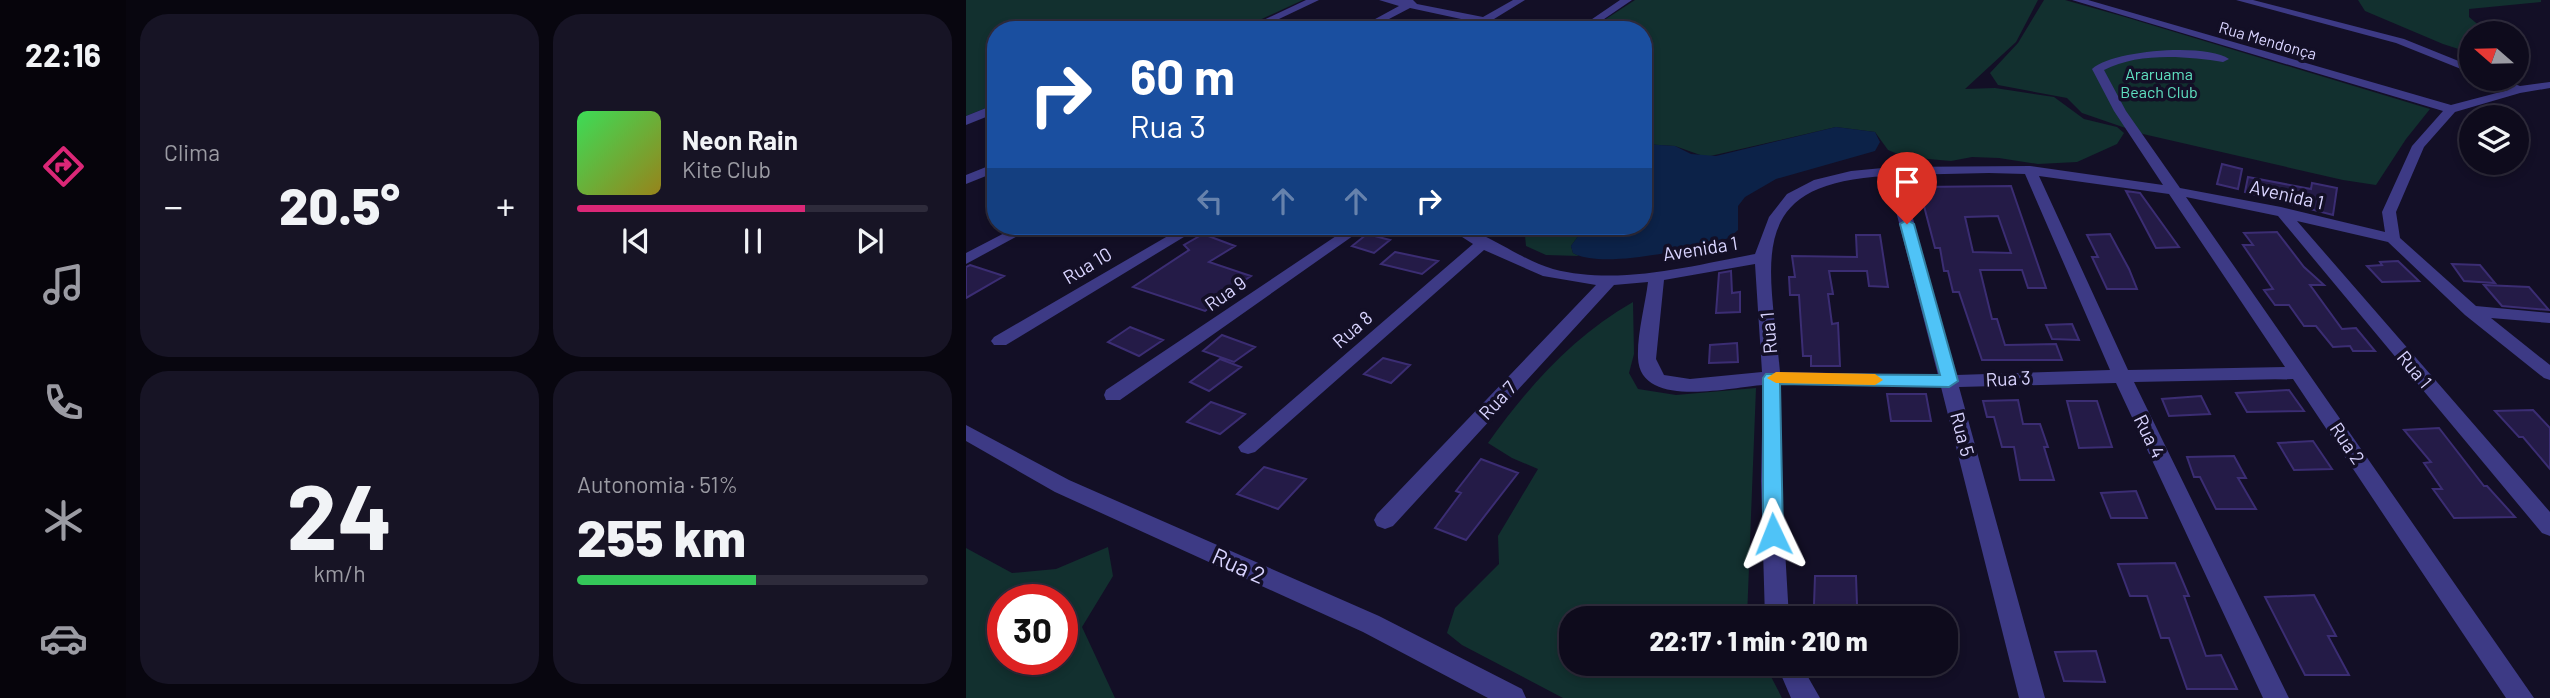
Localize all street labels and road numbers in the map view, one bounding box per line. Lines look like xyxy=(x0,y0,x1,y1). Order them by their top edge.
street label: Rua Mendonça xyxy=(2217,17,2319,63)
street label: Avenida 1 xyxy=(2248,174,2326,214)
street label: Avenida 1 xyxy=(1661,231,1739,265)
street label: Rua 10 xyxy=(1058,242,1116,288)
street label: Rua 9 xyxy=(1200,271,1250,315)
street label: Rua 8 xyxy=(1327,305,1377,353)
street label: Rua 1 xyxy=(1755,311,1781,355)
street label: Rua 1 xyxy=(2393,346,2437,392)
street label: Rua 3 xyxy=(1985,365,2031,391)
street label: Rua 7 xyxy=(1473,376,1521,424)
street label: Rua 5 xyxy=(1946,409,1980,459)
street label: Rua 4 xyxy=(2130,410,2170,462)
street label: Rua 2 xyxy=(2326,418,2370,468)
street label: Rua 2 xyxy=(1208,541,1270,589)

